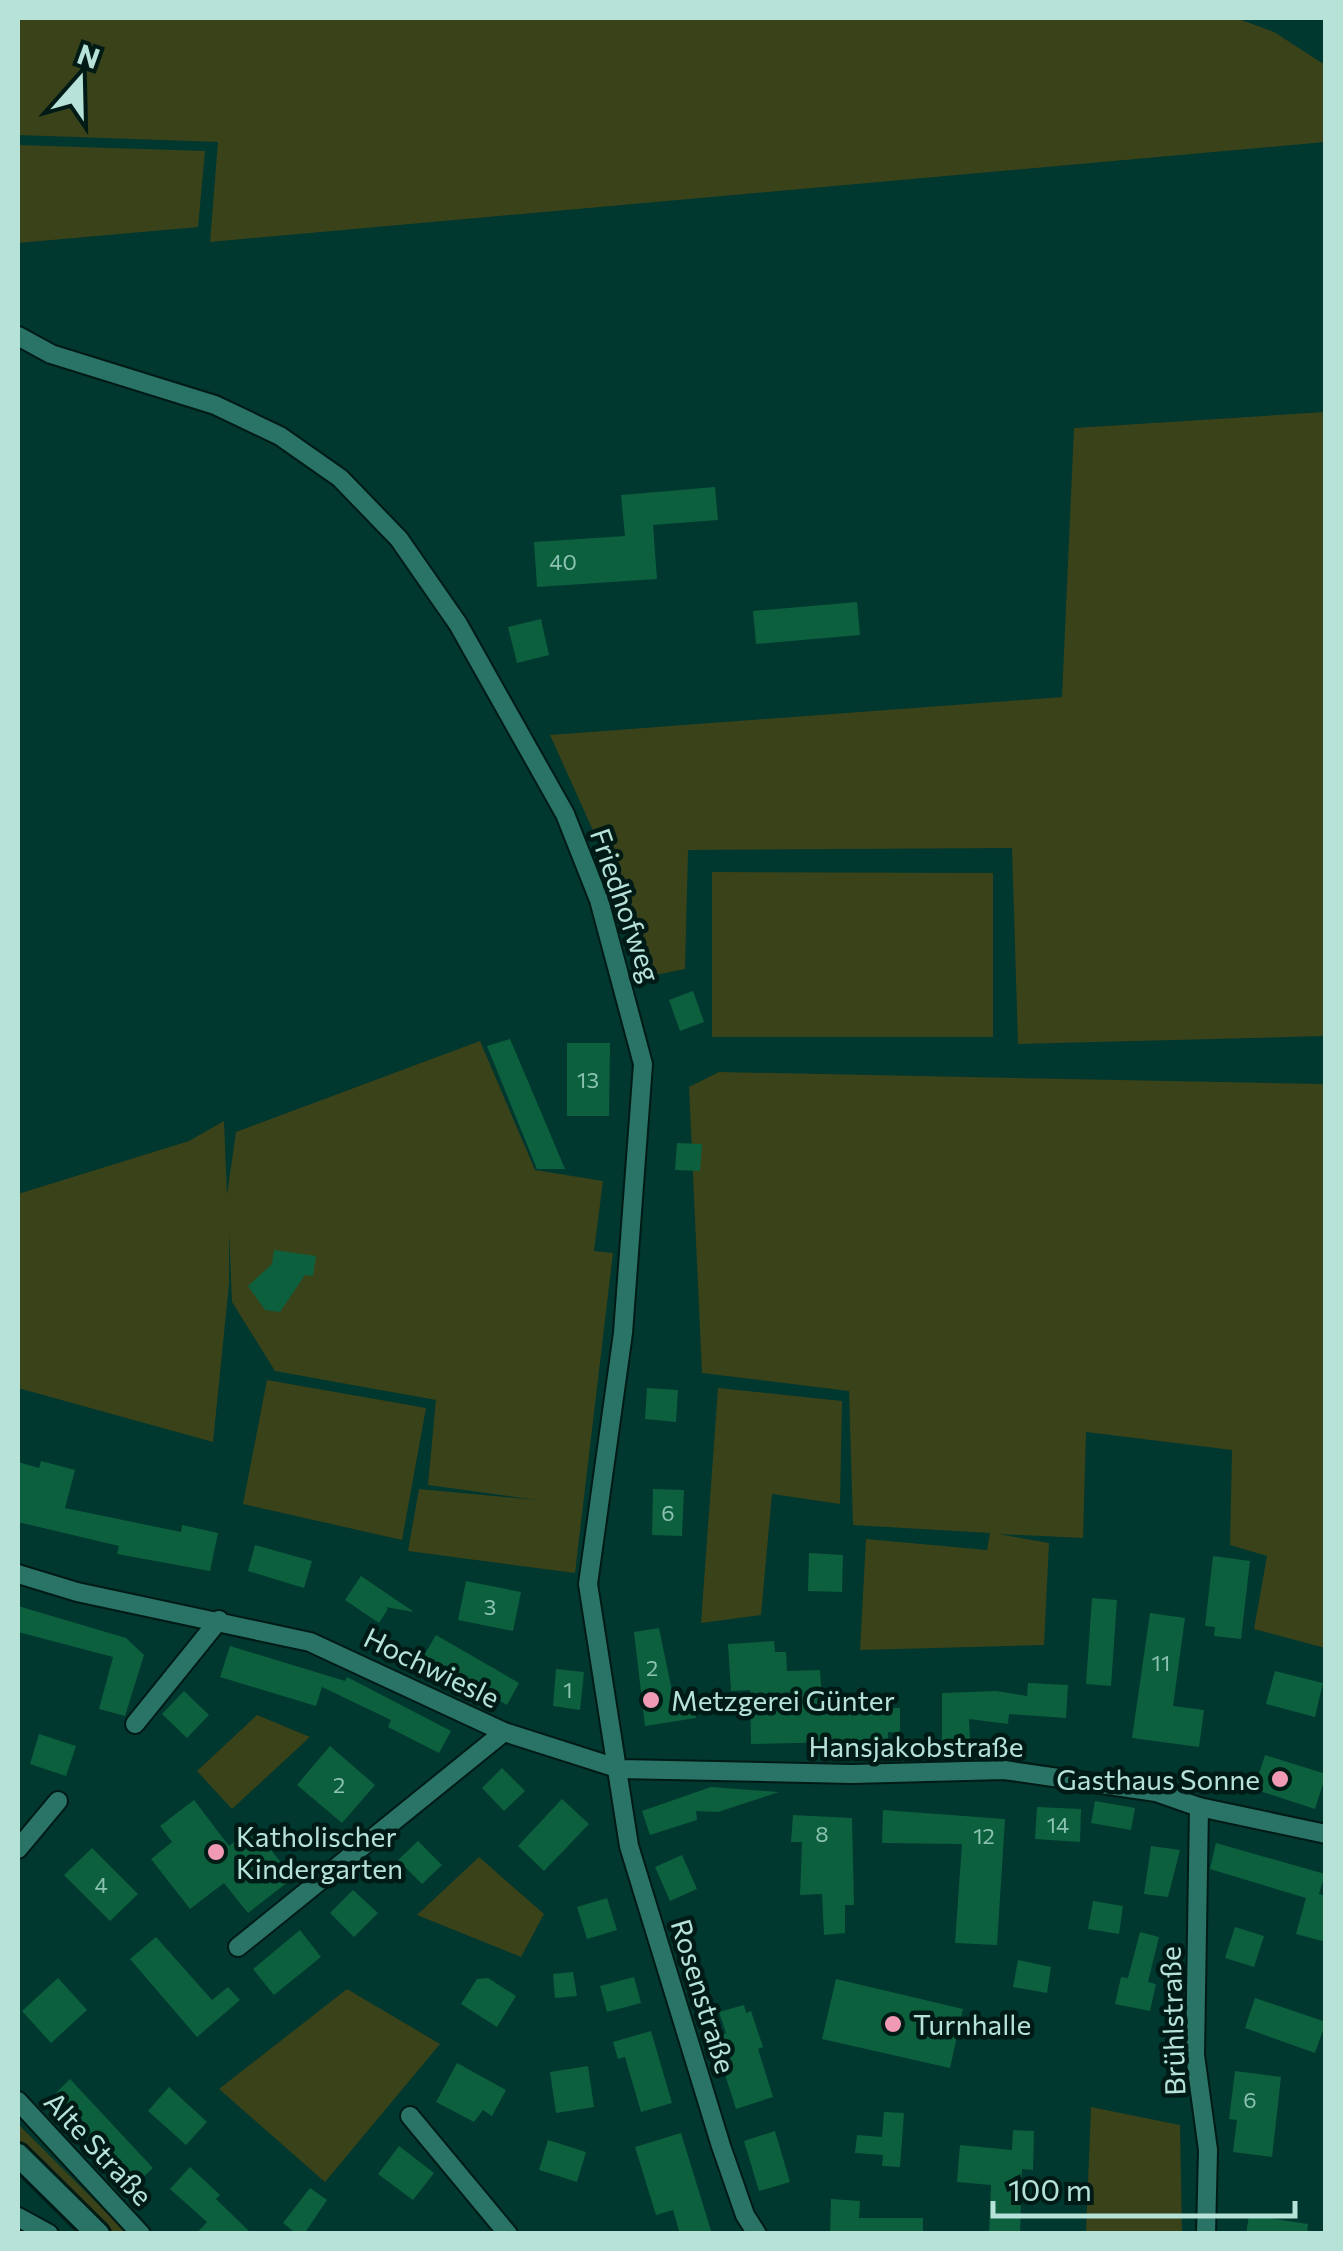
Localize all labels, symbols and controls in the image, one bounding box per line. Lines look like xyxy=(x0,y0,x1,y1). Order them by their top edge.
north arrow xyxy=(30,30,130,130)
text: N xyxy=(73,36,105,75)
house number: 40 xyxy=(549,548,577,575)
street label: Friedhofweg xyxy=(584,824,668,986)
house number: 13 xyxy=(577,1066,599,1093)
house number: 6 xyxy=(661,1499,675,1526)
house number: 3 xyxy=(484,1593,496,1620)
street label: Hochwiesle xyxy=(359,1620,505,1714)
house number: 11 xyxy=(1152,1649,1170,1676)
house number: 2 xyxy=(646,1654,658,1681)
house number: 1 xyxy=(563,1676,573,1703)
place label: Metzgerei Günter xyxy=(671,1683,895,1717)
marker: Metzgerei Günter xyxy=(640,1689,662,1711)
street label: Hansjakobstraße xyxy=(808,1729,1024,1763)
place label: Gasthaus Sonne xyxy=(1056,1762,1260,1796)
marker: Gasthaus Sonne xyxy=(1269,1768,1291,1790)
house number: 2 xyxy=(333,1771,345,1798)
house number: 14 xyxy=(1047,1811,1069,1838)
place label: Katholischer Kindergarten xyxy=(236,1819,403,1885)
house number: 8 xyxy=(815,1820,829,1847)
house number: 12 xyxy=(973,1822,995,1849)
marker: Katholischer Kindergarten xyxy=(205,1841,227,1863)
house number: 4 xyxy=(94,1871,108,1898)
street label: Rosenstraße xyxy=(664,1915,744,2077)
street label: Brühlstraße xyxy=(1152,1946,1192,2096)
place label: Turnhalle xyxy=(913,2007,1031,2041)
marker: Turnhalle xyxy=(882,2013,904,2035)
street label: Alte Straße xyxy=(38,2084,160,2212)
house number: 6 xyxy=(1243,2086,1257,2113)
scale bar xyxy=(993,2156,1296,2218)
text: 100 m xyxy=(1008,2170,1092,2207)

